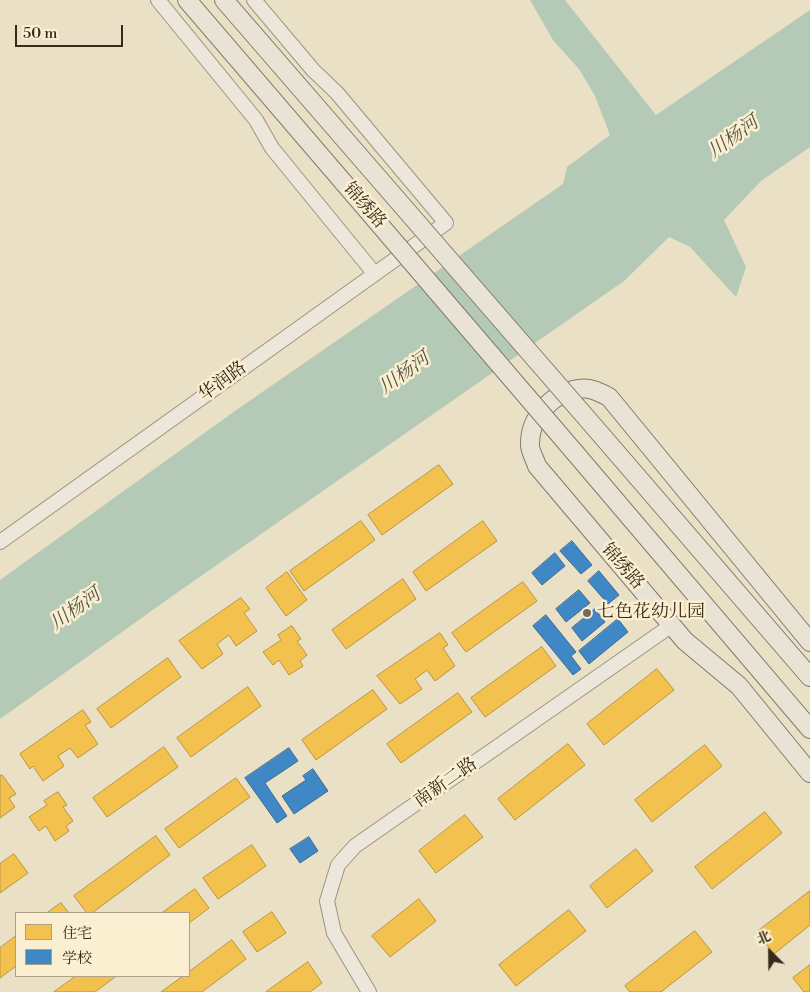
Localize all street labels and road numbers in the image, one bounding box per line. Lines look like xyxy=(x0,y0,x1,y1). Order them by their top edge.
street label: 锦绣路 xyxy=(338,179,390,233)
street label: 华润路 xyxy=(195,357,251,407)
street label: 锦绣路 xyxy=(596,540,648,594)
street label: 南新二路 xyxy=(410,754,482,812)

